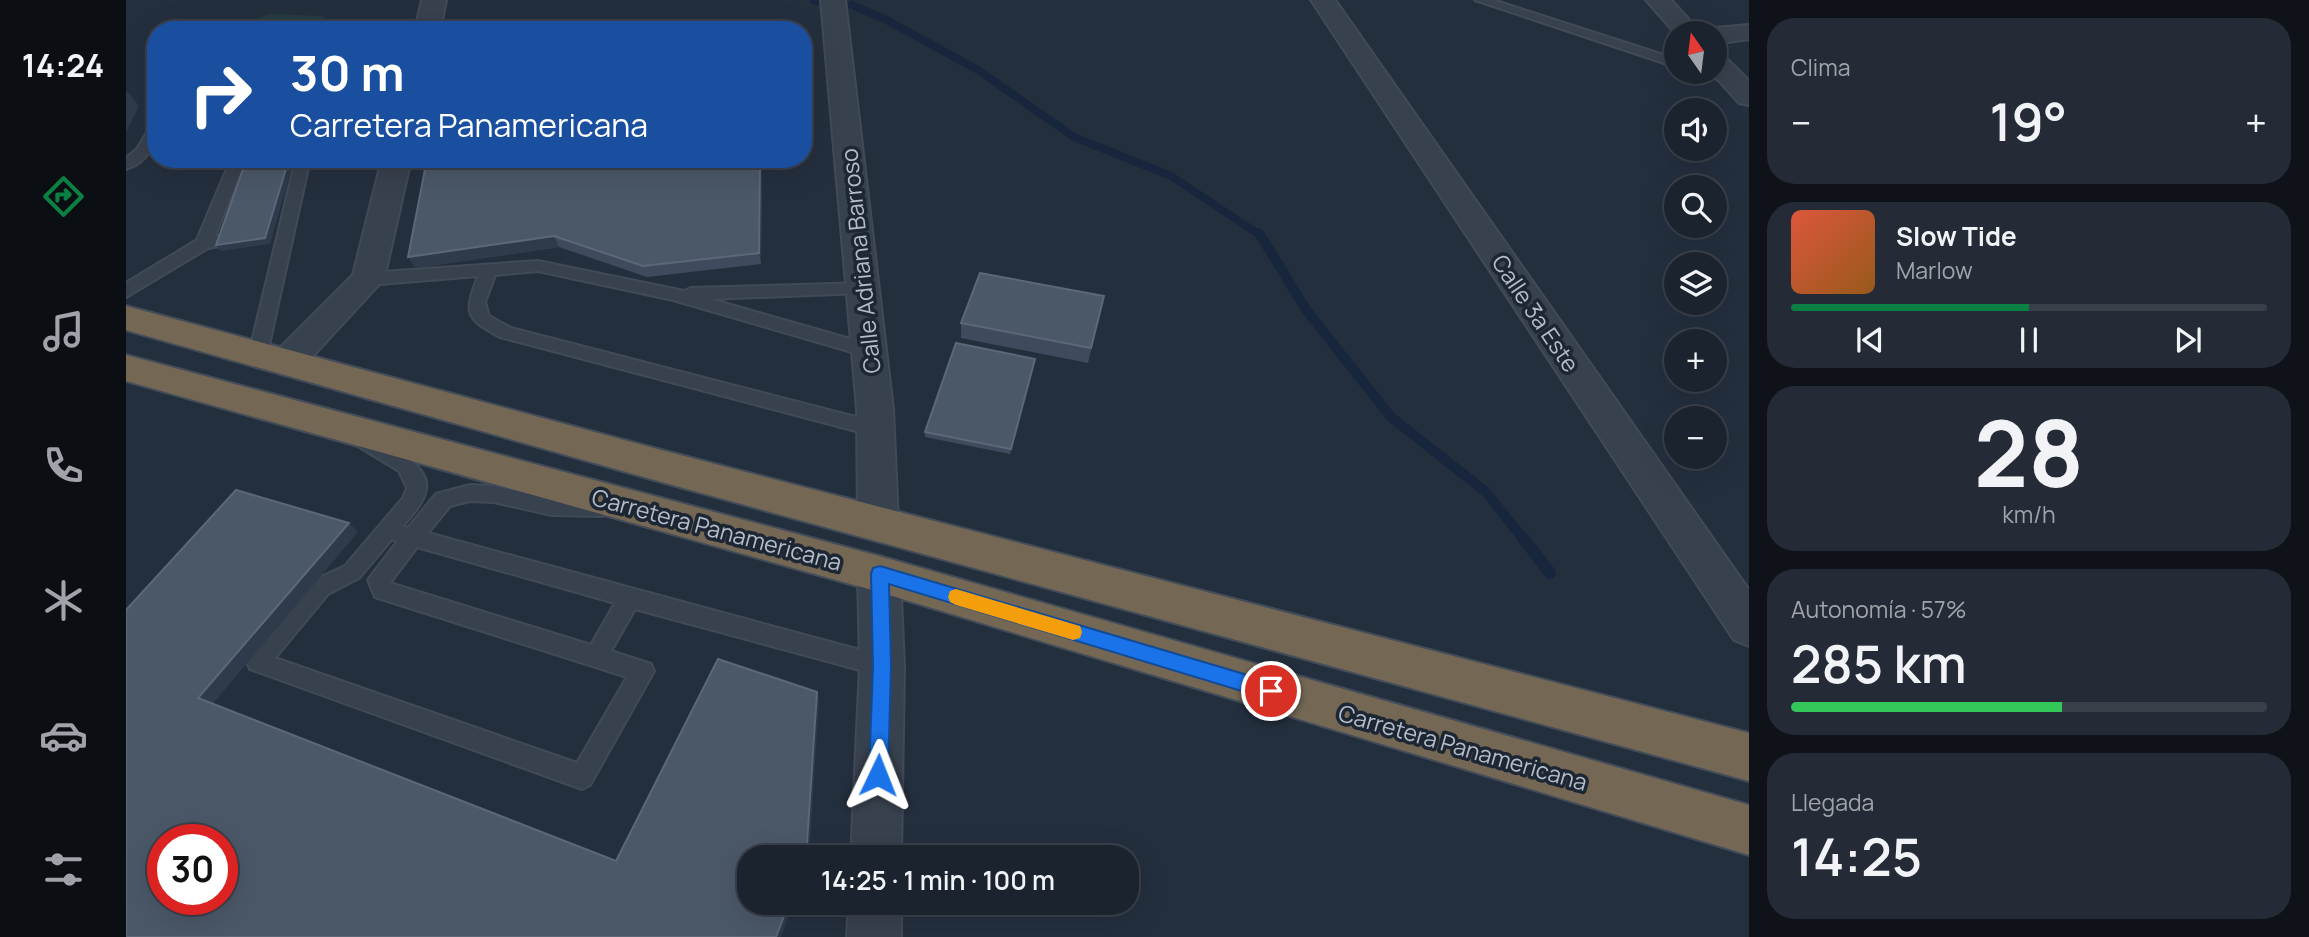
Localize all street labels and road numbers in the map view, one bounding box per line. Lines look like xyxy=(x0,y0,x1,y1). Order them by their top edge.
street label: Calle Adriana Barroso xyxy=(832,147,888,375)
street label: Calle 3a Este xyxy=(1485,248,1587,378)
street label: Carretera Panamericana xyxy=(589,480,845,578)
street label: Carretera Panamericana xyxy=(1335,696,1591,798)

